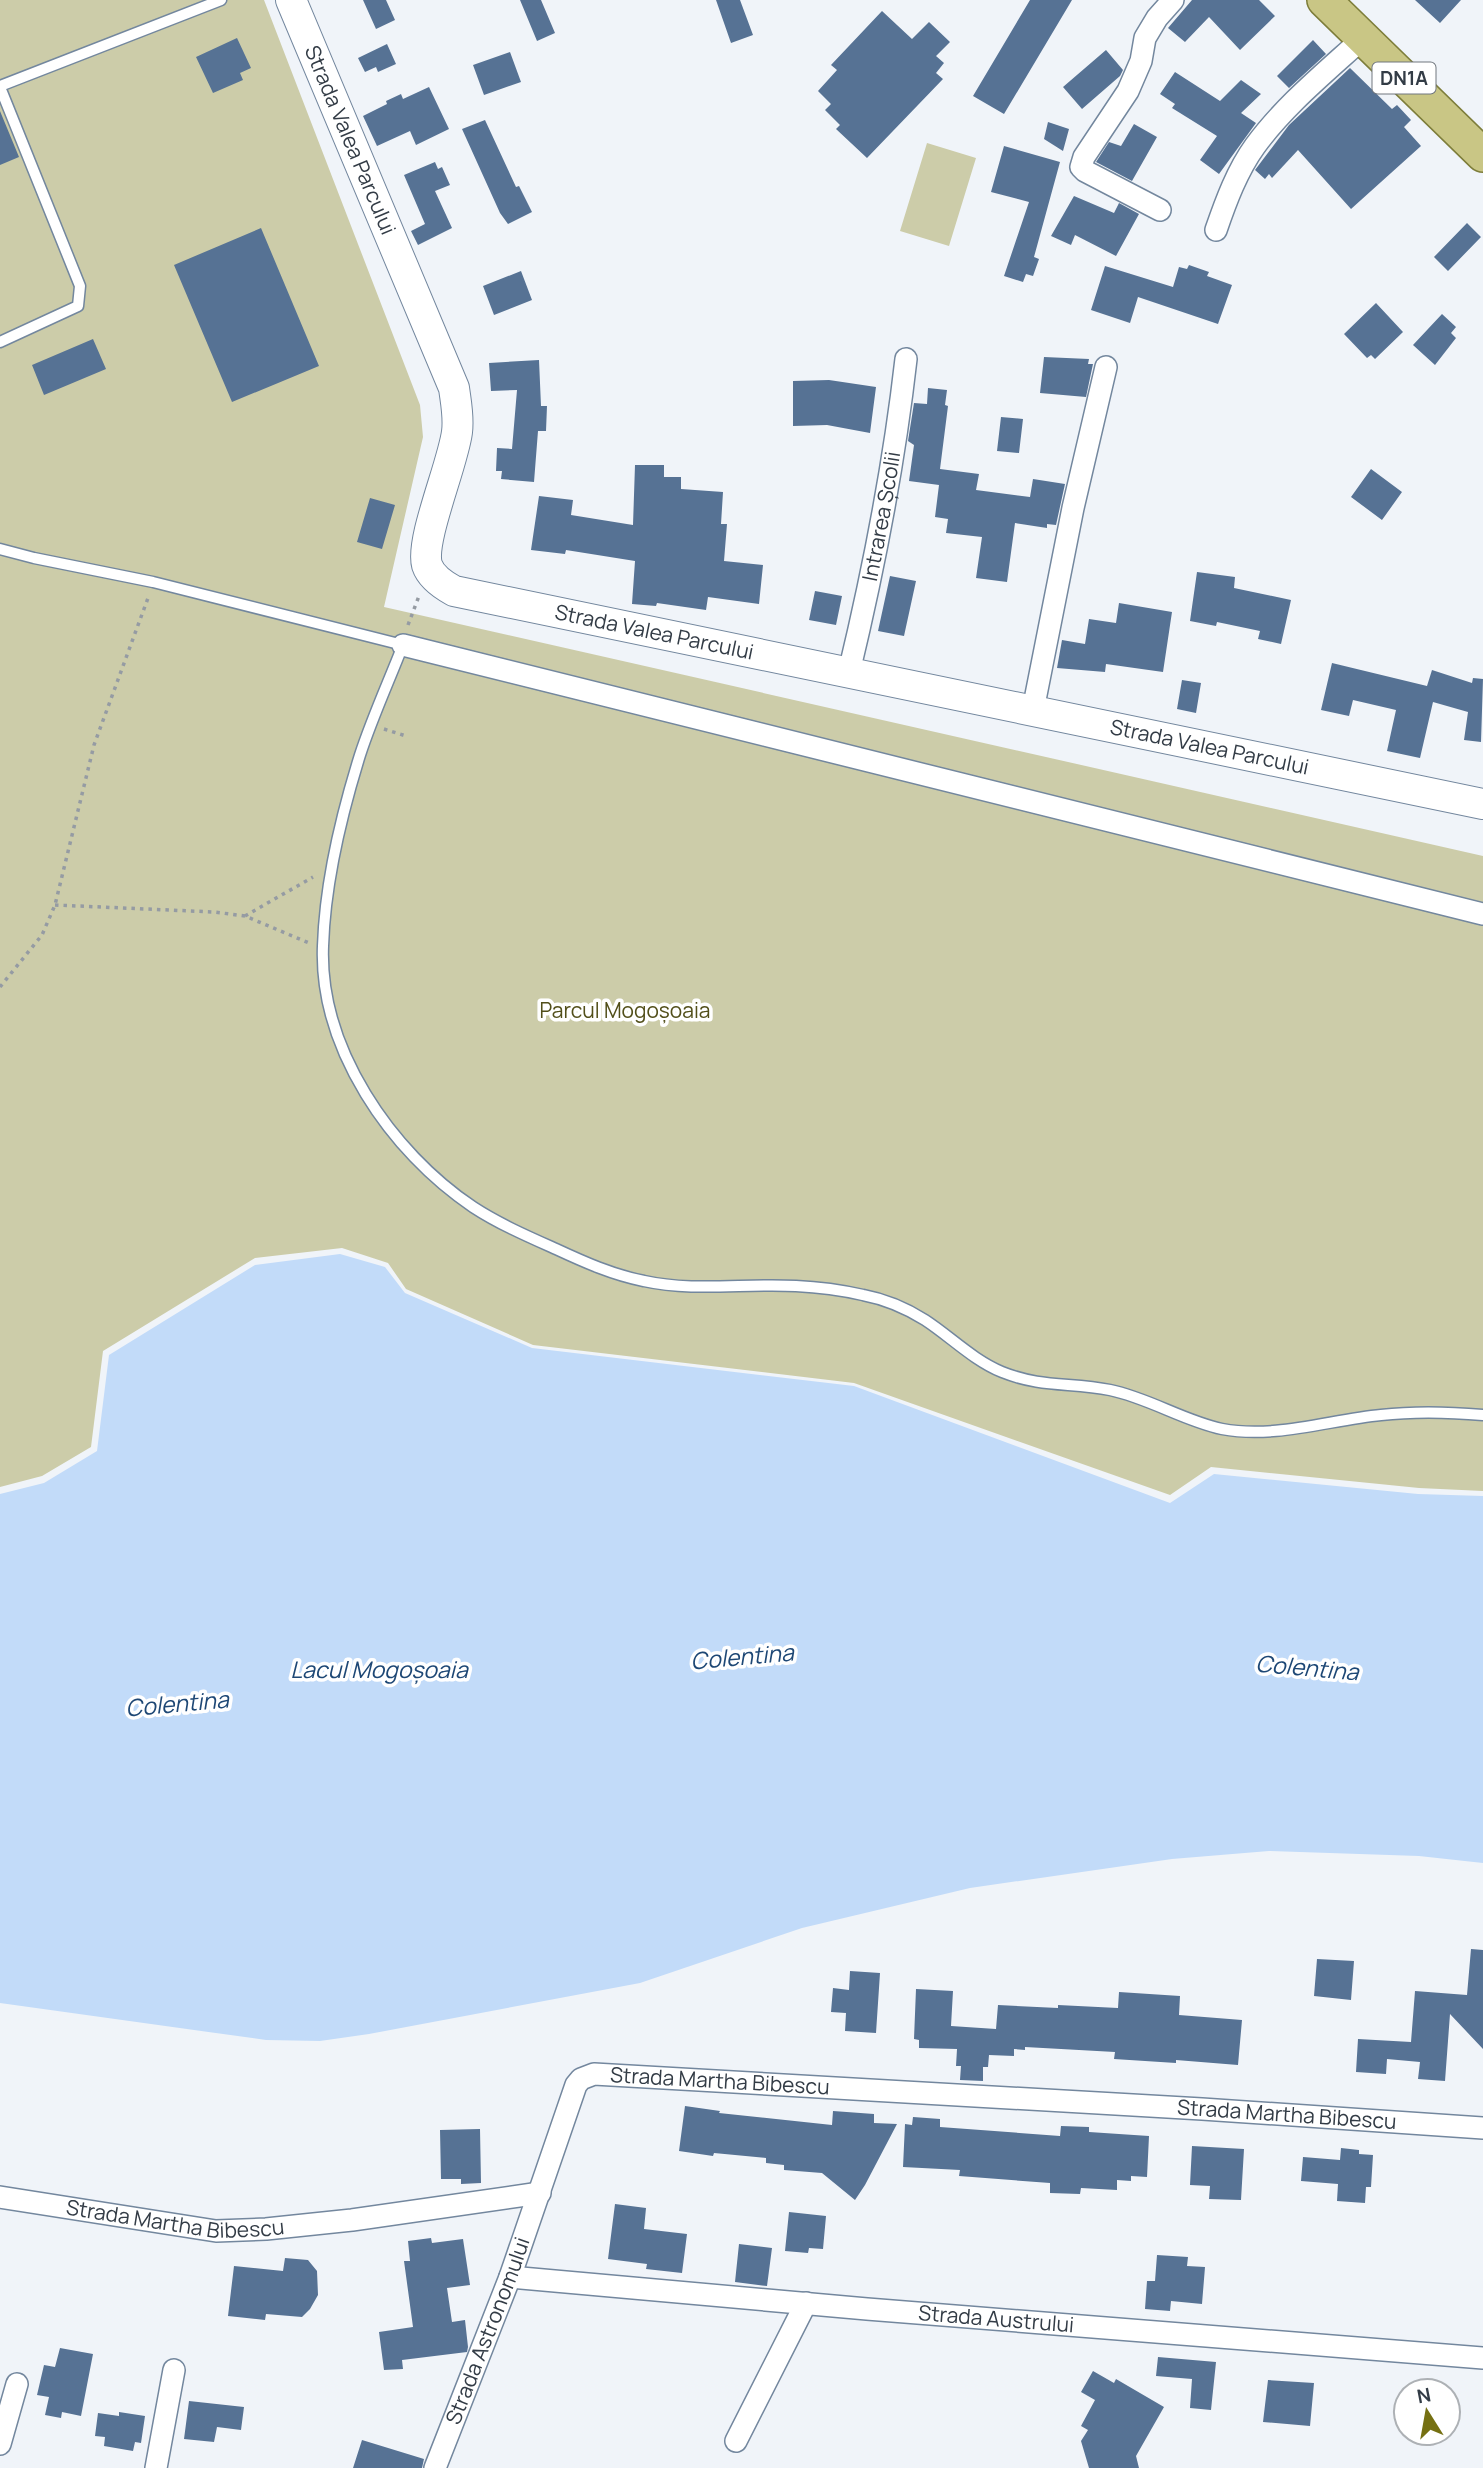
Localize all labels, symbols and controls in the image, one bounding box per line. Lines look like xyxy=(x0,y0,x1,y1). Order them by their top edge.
street label: Strada Valea Parcului xyxy=(299,41,403,238)
road number: DN1A xyxy=(1372,62,1436,94)
street label: Intrarea Școlii xyxy=(855,449,906,584)
street label: Strada Valea Parcului xyxy=(552,597,756,666)
street label: Strada Valea Parcului xyxy=(1108,712,1312,781)
park label: Parcul Mogoșoaia xyxy=(540,996,710,1024)
water label: Colentina xyxy=(689,1635,796,1676)
water label: Colentina xyxy=(1254,1647,1361,1688)
water label: Lacul Mogoșoaia xyxy=(290,1653,469,1685)
water label: Colentina xyxy=(124,1682,231,1723)
street label: Strada Martha Bibescu xyxy=(609,2060,830,2101)
street label: Strada Martha Bibescu xyxy=(1176,2093,1398,2135)
street label: Strada Martha Bibescu xyxy=(64,2193,285,2244)
street label: Strada Astronomului xyxy=(438,2233,536,2428)
street label: Strada Austrului xyxy=(917,2298,1075,2338)
north arrow xyxy=(1392,2377,1462,2447)
text: N xyxy=(1415,2381,1433,2409)

